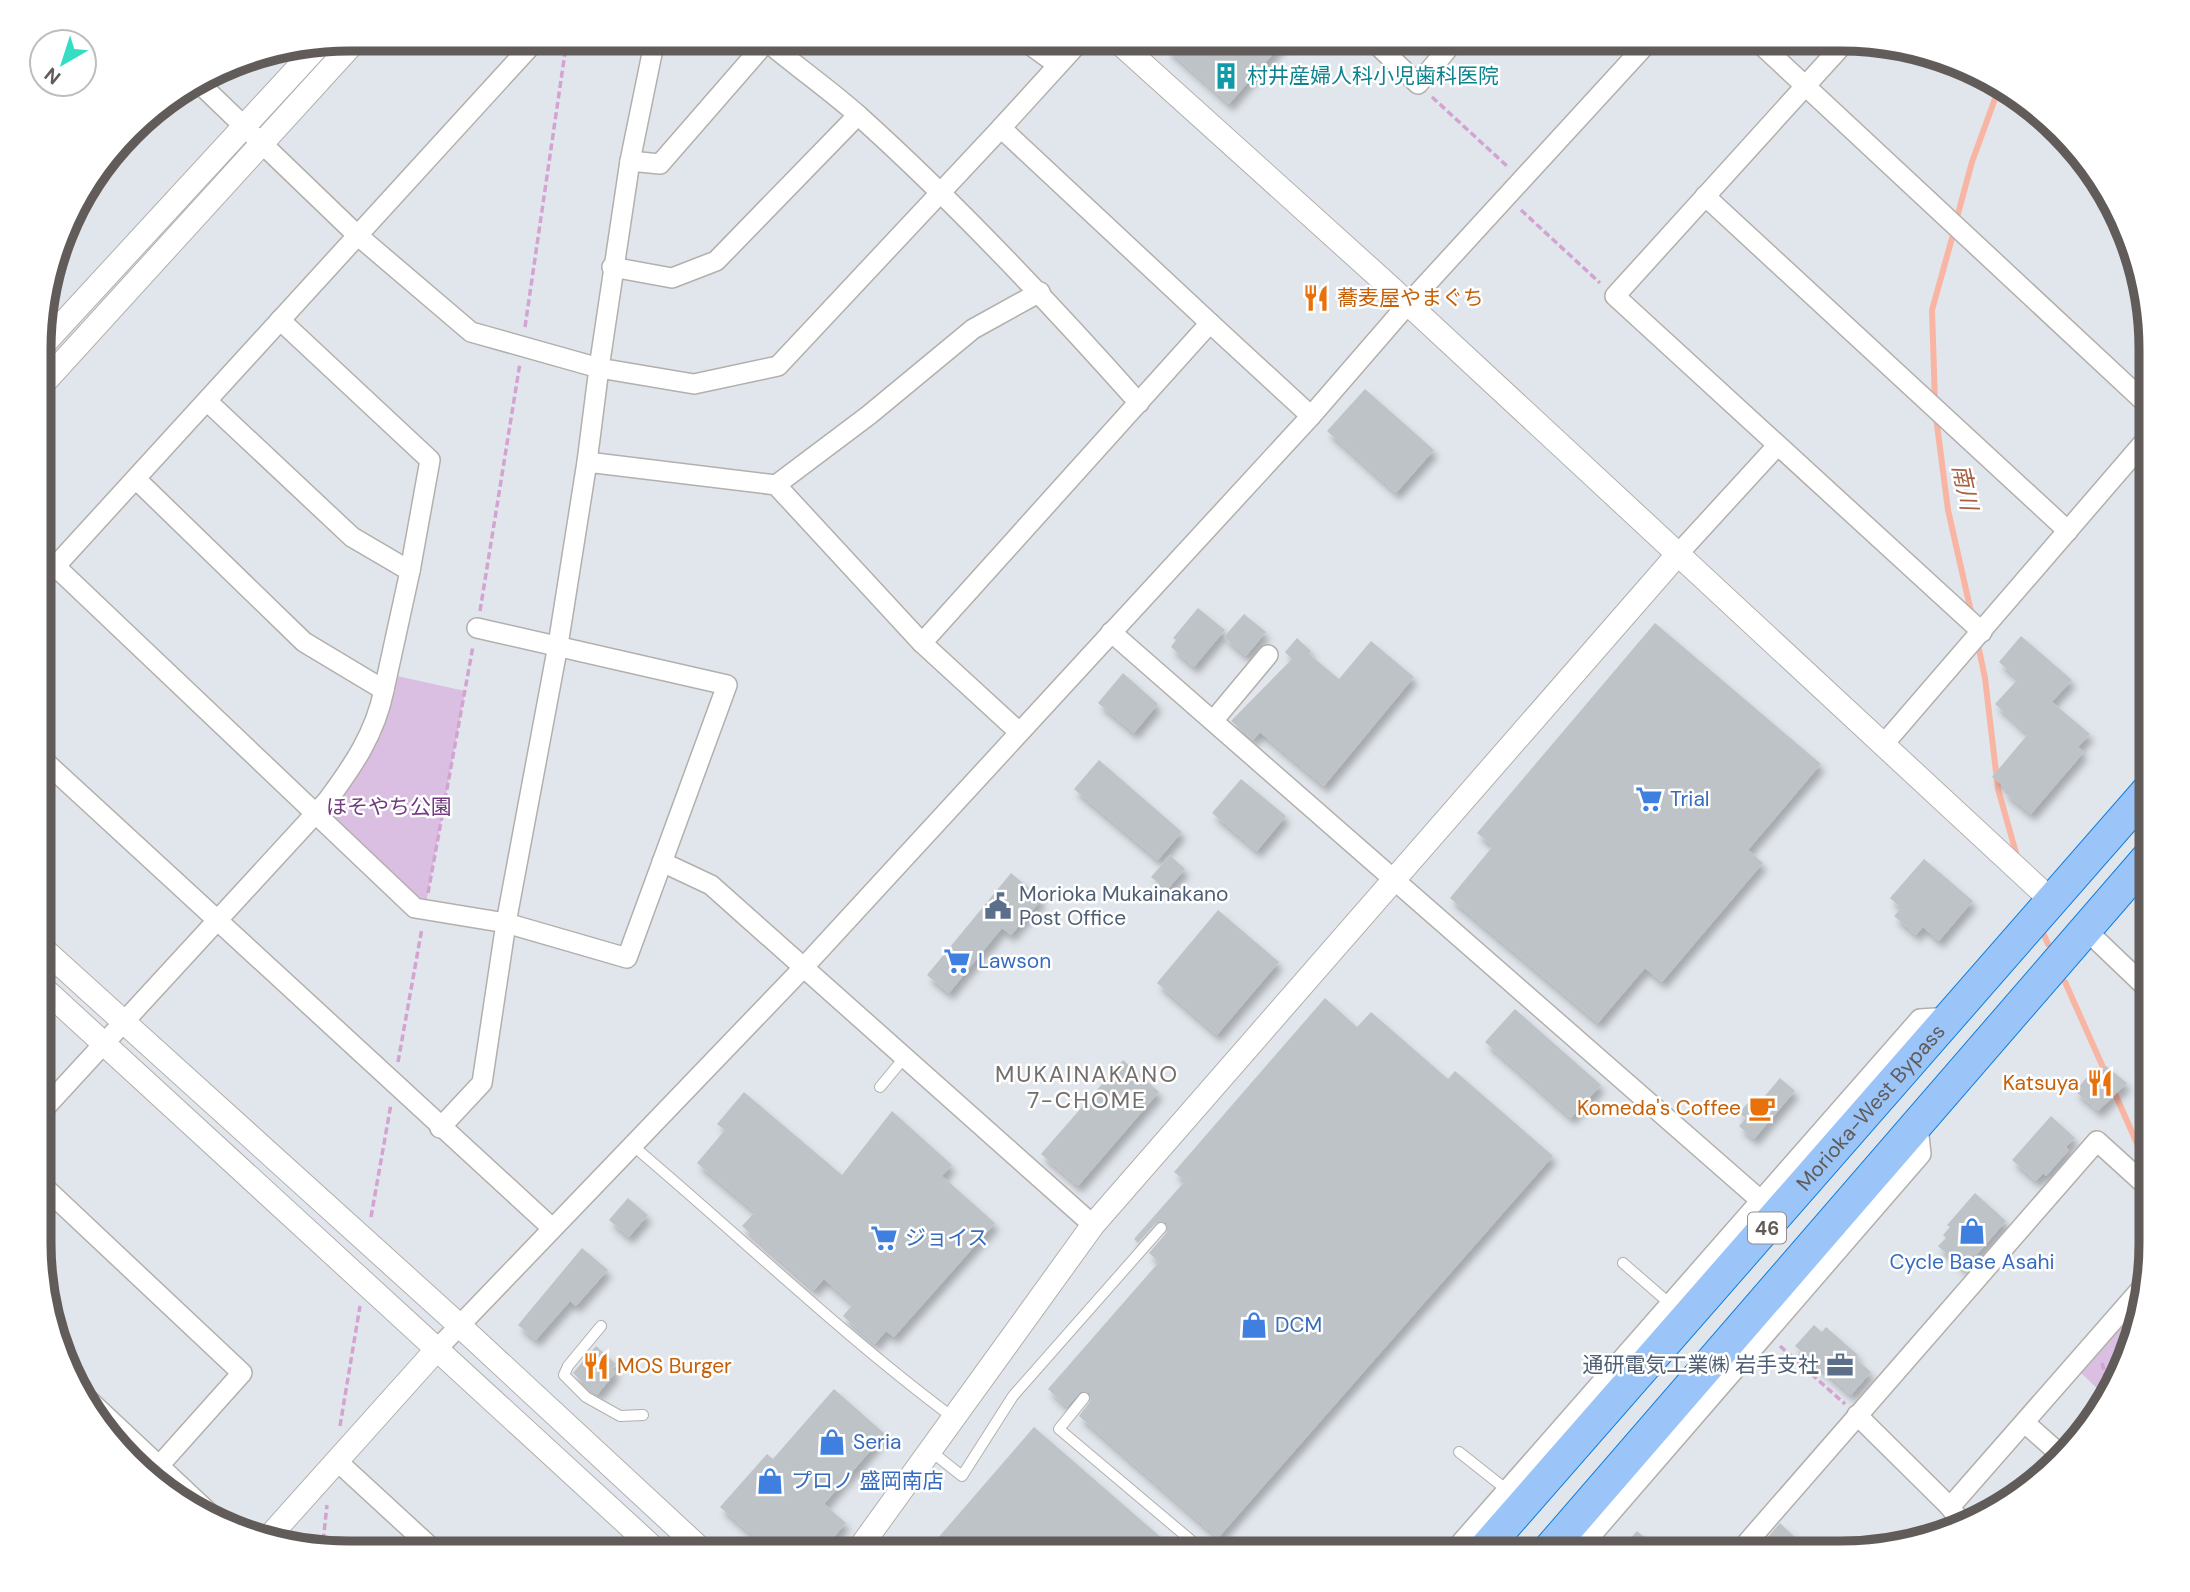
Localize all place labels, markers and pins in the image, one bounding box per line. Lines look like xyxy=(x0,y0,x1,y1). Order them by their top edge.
building icon: 村井産婦人科小児歯科医院 xyxy=(1211,61,1241,91)
place label: 村井産婦人科小児歯科医院 xyxy=(1247,62,1499,90)
restaurant icon: 蕎麦屋やまぐち xyxy=(1301,283,1331,313)
place label: 蕎麦屋やまぐち xyxy=(1337,284,1484,312)
supermarket icon: Trial xyxy=(1634,784,1664,814)
place label: Trial xyxy=(1670,785,1710,813)
place label: Morioka Mukainakano Post Office xyxy=(1019,880,1228,932)
public building icon: Morioka Mukainakano Post Office xyxy=(983,891,1013,921)
supermarket icon: Lawson xyxy=(942,946,972,976)
place label: Lawson xyxy=(978,947,1051,975)
restaurant icon: Katsuya xyxy=(2085,1068,2115,1098)
place label: Katsuya xyxy=(2003,1069,2079,1097)
cafe icon: Komeda's Coffee xyxy=(1747,1093,1777,1123)
place label: Komeda's Coffee xyxy=(1577,1094,1741,1122)
shop icon: Cycle Base Asahi xyxy=(1957,1216,1987,1246)
supermarket icon: ジョイス xyxy=(869,1223,899,1253)
place label: ジョイス xyxy=(905,1224,988,1252)
place label: Cycle Base Asahi xyxy=(1889,1248,2055,1276)
shop icon: DCM xyxy=(1239,1310,1269,1340)
place label: DCM xyxy=(1275,1311,1322,1339)
office icon: 通研電気工業㈱ 岩手支社 xyxy=(1825,1350,1855,1380)
restaurant icon: MOS Burger xyxy=(581,1351,611,1381)
place label: 通研電気工業㈱ 岩手支社 xyxy=(1582,1351,1819,1379)
place label: MOS Burger xyxy=(617,1352,732,1380)
shop icon: Seria xyxy=(817,1427,847,1457)
place label: Seria xyxy=(853,1428,901,1456)
shop icon: プロノ 盛岡南店 xyxy=(755,1466,785,1496)
place label: プロノ 盛岡南店 xyxy=(791,1467,944,1495)

